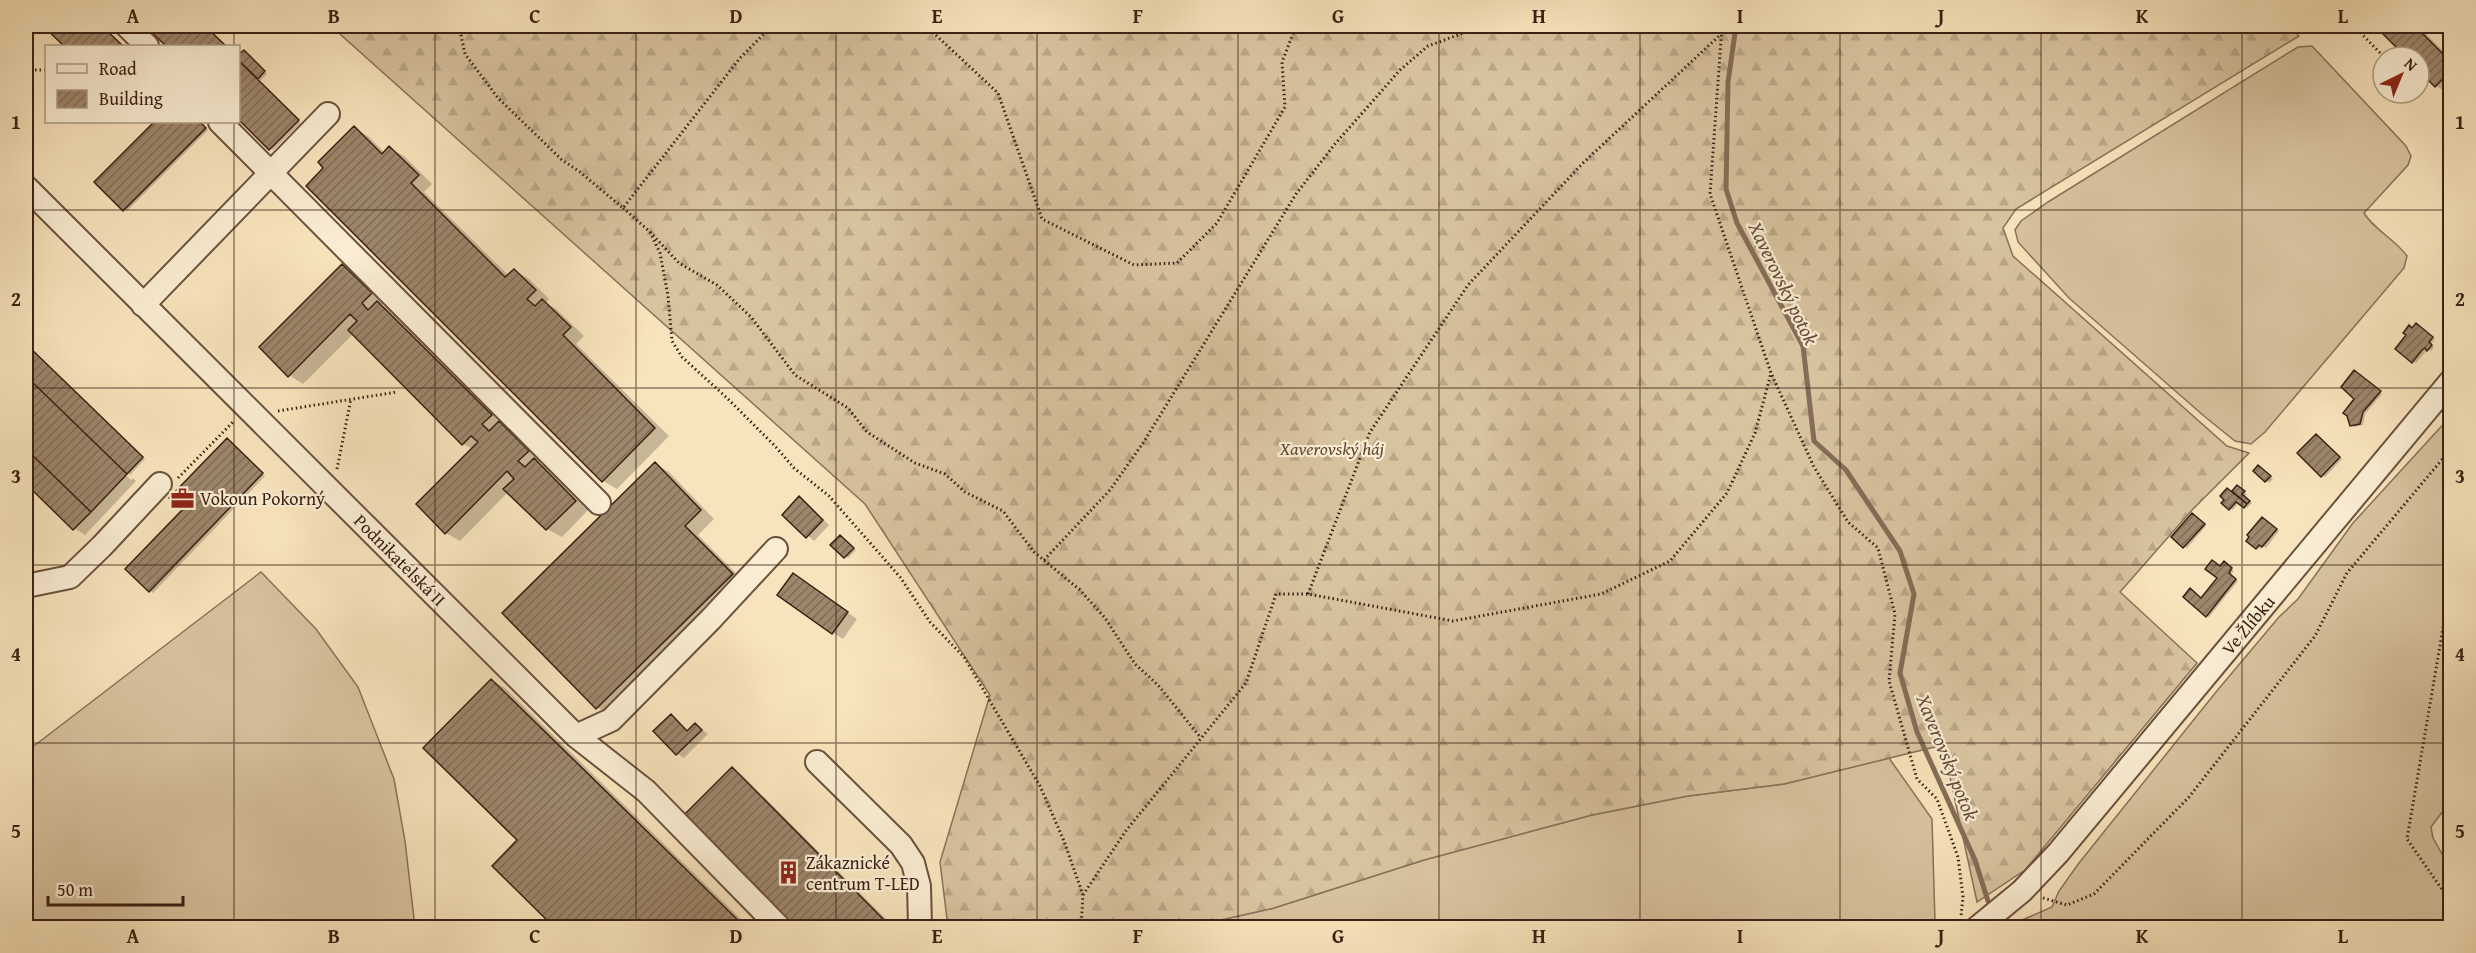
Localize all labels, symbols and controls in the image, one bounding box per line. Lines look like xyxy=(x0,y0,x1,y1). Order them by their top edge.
text: A xyxy=(127,1,140,30)
text: B xyxy=(328,1,340,30)
text: C xyxy=(529,1,541,30)
text: D xyxy=(729,1,743,30)
text: E xyxy=(932,1,943,30)
text: F xyxy=(1133,1,1143,30)
text: G xyxy=(1332,1,1344,30)
text: H xyxy=(1532,1,1546,30)
text: I xyxy=(1737,1,1743,30)
text: J xyxy=(1935,1,1945,30)
text: K xyxy=(2136,1,2149,30)
text: L xyxy=(2338,1,2349,30)
legend xyxy=(45,45,240,123)
north arrow xyxy=(2371,45,2431,105)
text: N xyxy=(2399,52,2424,77)
text: Road xyxy=(99,55,137,82)
text: Building xyxy=(99,85,163,112)
text: 1 xyxy=(11,107,21,136)
text: 1 xyxy=(2455,107,2465,136)
water label: Xaverovský potok xyxy=(1741,216,1827,350)
text: 2 xyxy=(11,284,21,313)
text: 2 xyxy=(2455,284,2465,313)
park label: Xaverovský háj xyxy=(1279,435,1385,462)
text: 3 xyxy=(11,461,21,490)
text: 3 xyxy=(2455,461,2465,490)
office icon: Vokoun Pokorný xyxy=(169,485,195,511)
place label: Vokoun Pokorný xyxy=(200,485,325,512)
street label: Podnikatelská Ⅱ xyxy=(348,508,452,612)
street label: Ve Žlíbku xyxy=(2215,589,2281,661)
text: 4 xyxy=(11,639,21,668)
text: 4 xyxy=(2455,639,2465,668)
water label: Xaverovský potok xyxy=(1909,689,1987,825)
text: 5 xyxy=(11,816,21,845)
text: 5 xyxy=(2455,816,2465,845)
place label: Zákaznické centrum T-LED xyxy=(806,849,920,897)
building icon: Zákaznické centrum T-LED xyxy=(775,859,801,885)
scale bar xyxy=(48,869,183,907)
text: 50 m xyxy=(57,876,93,903)
text: A xyxy=(127,921,140,950)
text: B xyxy=(328,921,340,950)
text: C xyxy=(529,921,541,950)
text: D xyxy=(729,921,743,950)
text: E xyxy=(932,921,943,950)
text: F xyxy=(1133,921,1143,950)
text: G xyxy=(1332,921,1344,950)
text: H xyxy=(1532,921,1546,950)
text: I xyxy=(1737,921,1743,950)
text: J xyxy=(1935,921,1945,950)
text: K xyxy=(2136,921,2149,950)
text: L xyxy=(2338,921,2349,950)

